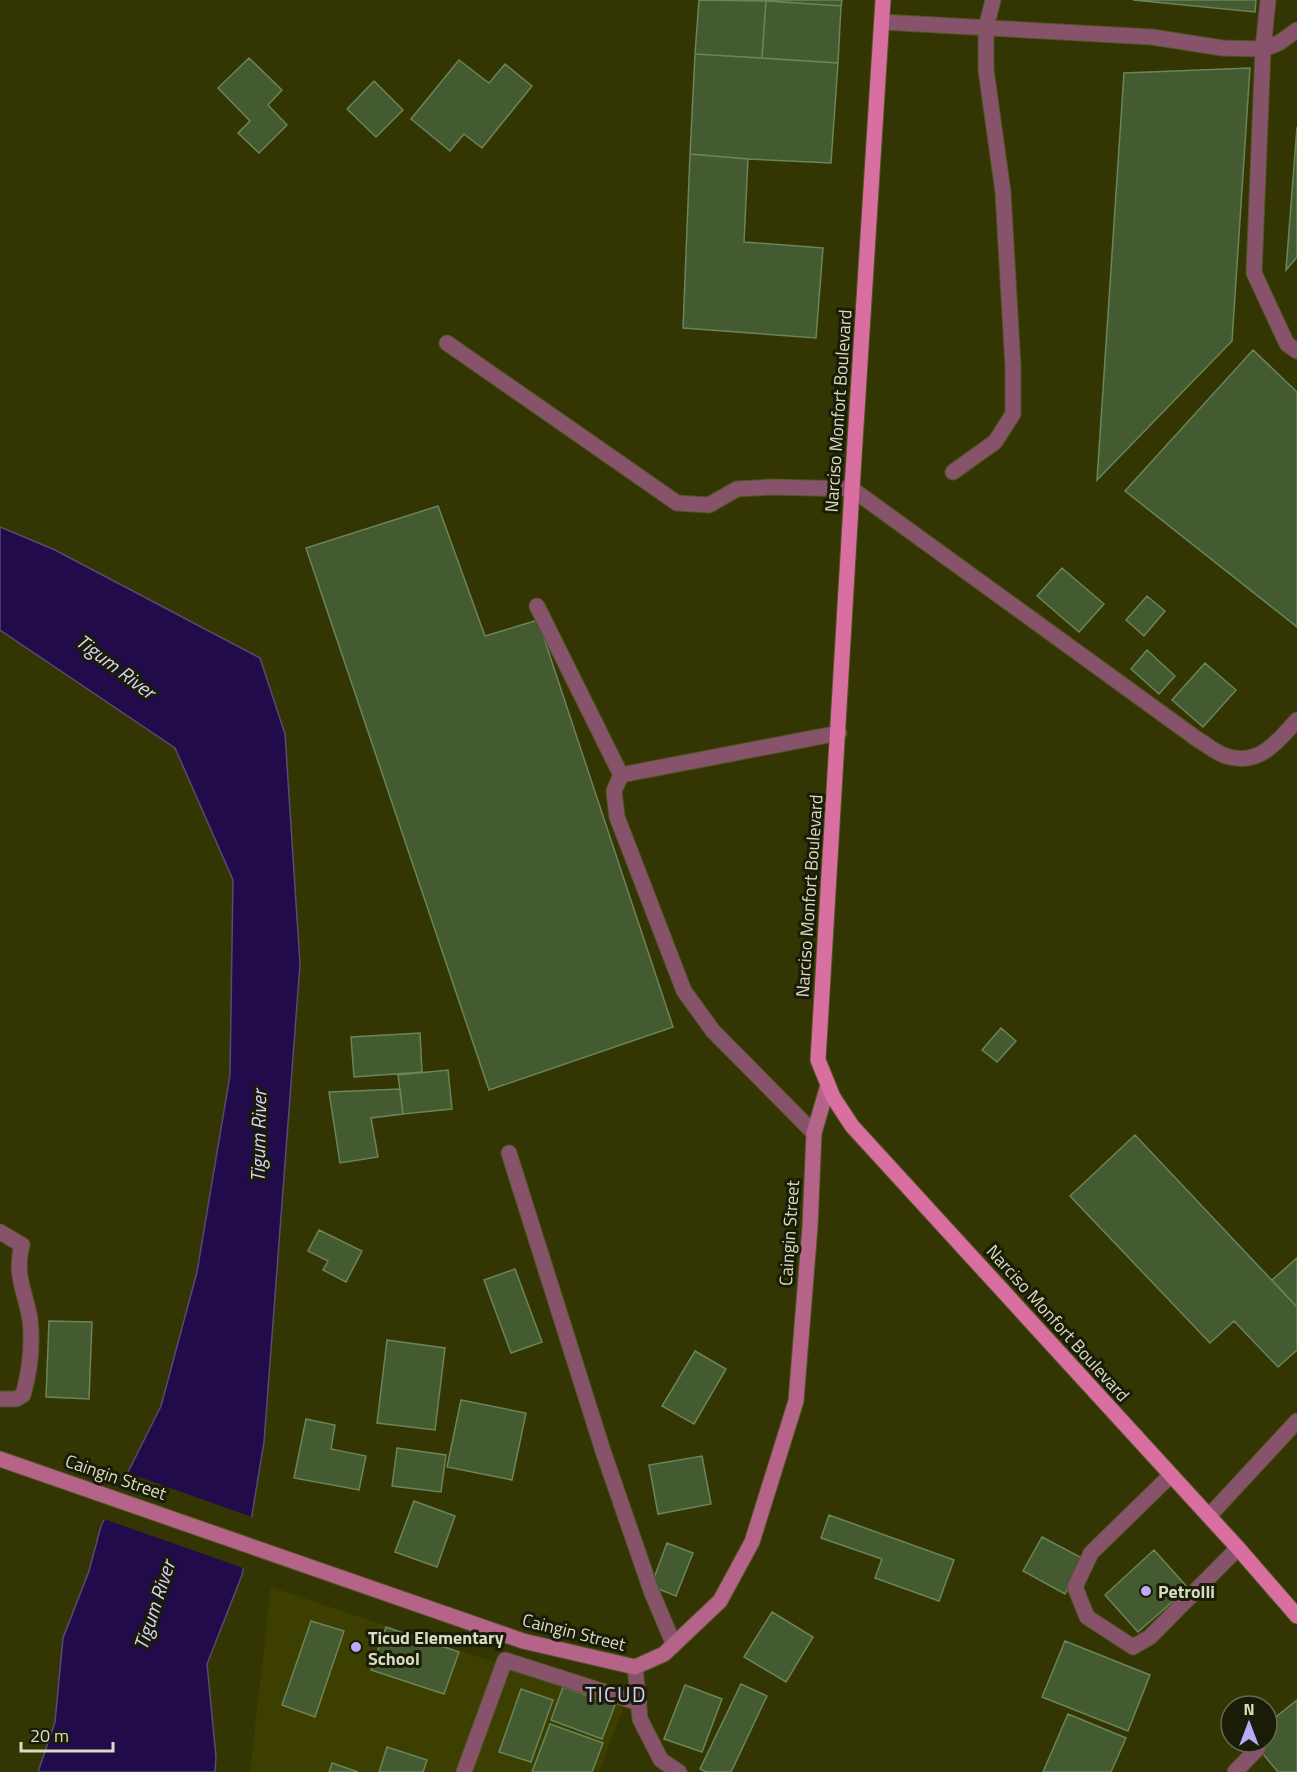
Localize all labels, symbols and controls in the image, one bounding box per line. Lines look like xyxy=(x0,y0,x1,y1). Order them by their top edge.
street label: Narciso Monfort Boulevard xyxy=(817,309,859,513)
water label: Tigum River xyxy=(70,626,164,708)
street label: Narciso Monfort Boulevard xyxy=(788,794,830,998)
water label: Tigum River xyxy=(242,1087,274,1183)
street label: Caingin Street xyxy=(772,1179,806,1287)
street label: Narciso Monfort Boulevard xyxy=(980,1238,1136,1408)
street label: Caingin Street xyxy=(62,1447,171,1507)
water label: Tigum River xyxy=(125,1554,184,1654)
place label: Petrolli xyxy=(1158,1578,1215,1605)
marker: Petrolli xyxy=(1139,1584,1153,1598)
street label: Caingin Street xyxy=(519,1606,629,1658)
place label: Ticud Elementary School xyxy=(368,1624,504,1672)
marker: Ticud Elementary School xyxy=(349,1640,363,1654)
district label: TICUD xyxy=(585,1678,647,1710)
north arrow xyxy=(1219,1694,1279,1754)
text: N xyxy=(1243,1697,1255,1721)
scale bar xyxy=(21,1715,112,1753)
text: 20 m xyxy=(30,1722,69,1749)

